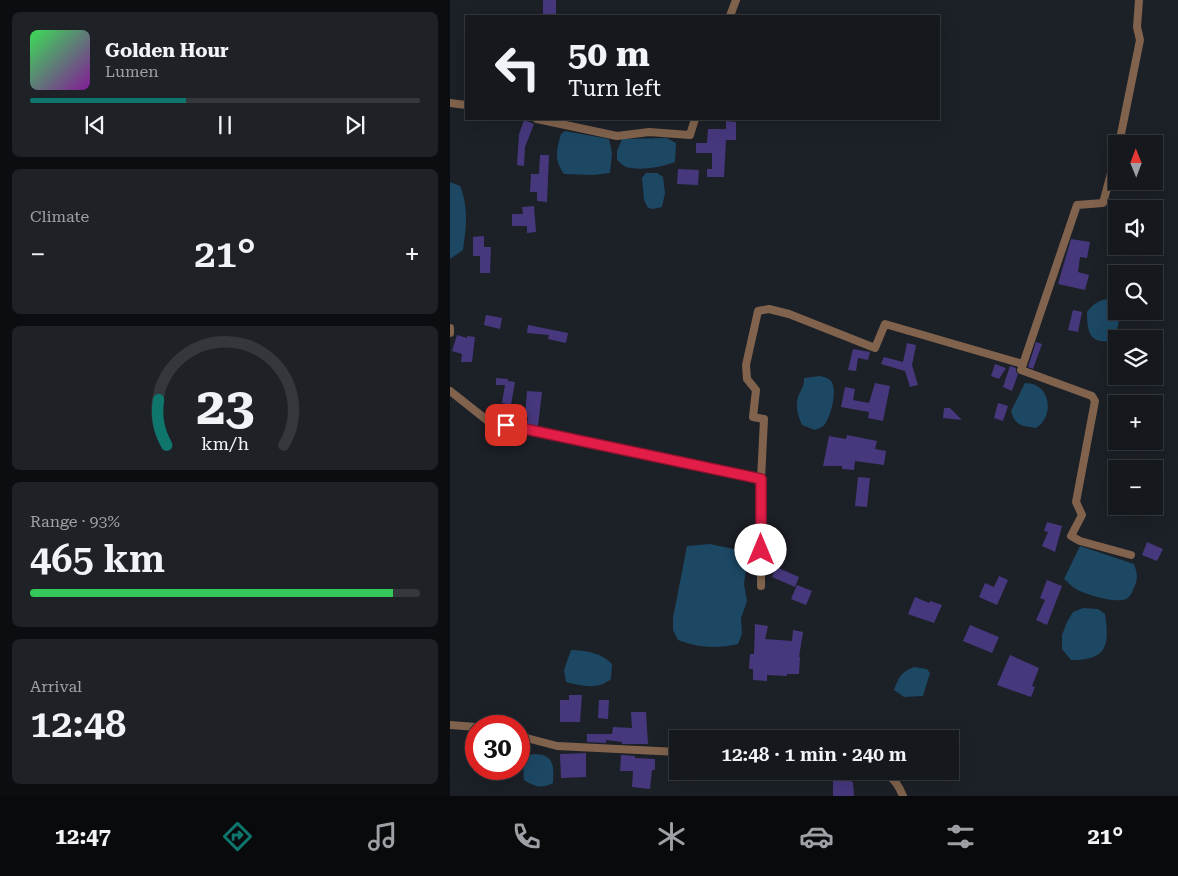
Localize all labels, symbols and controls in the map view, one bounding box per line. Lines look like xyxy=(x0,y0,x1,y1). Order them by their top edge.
text: 50 m xyxy=(568,34,650,75)
icon: left xyxy=(485,35,550,100)
text: Golden Hour xyxy=(105,39,229,62)
text: Lumen xyxy=(105,62,159,81)
text: Turn left xyxy=(568,76,661,101)
icon: previous xyxy=(81,111,109,139)
icon: pause xyxy=(211,111,239,139)
icon: next xyxy=(341,111,369,139)
north arrow xyxy=(1108,135,1162,190)
map controls xyxy=(1108,135,1163,515)
button: sound xyxy=(1108,200,1163,255)
text: Climate xyxy=(30,207,89,226)
text: 21° xyxy=(194,232,256,276)
text: − xyxy=(30,238,46,271)
text: + xyxy=(404,238,420,271)
button: search xyxy=(1108,265,1163,320)
button: layers xyxy=(1108,330,1163,385)
text: 23 xyxy=(196,376,254,437)
button: + xyxy=(1108,395,1163,450)
pin xyxy=(485,404,527,446)
icon: arrive xyxy=(492,411,520,439)
text: km/h xyxy=(201,433,249,454)
button: − xyxy=(1108,460,1163,515)
text: Range · 93% xyxy=(30,512,120,531)
position arrow xyxy=(734,523,786,575)
text: 465 km xyxy=(30,537,165,581)
text: Arrival xyxy=(30,677,82,696)
text: 12:48 xyxy=(30,702,126,746)
speed limit sign: 30 xyxy=(465,715,530,780)
text: 12:48 · 1 min · 240 m xyxy=(721,743,907,766)
icon: directions xyxy=(220,819,255,854)
icon: music xyxy=(365,819,400,854)
icon: phone xyxy=(509,819,544,854)
icon: climate xyxy=(654,819,689,854)
icon: car xyxy=(799,819,834,854)
icon: filters xyxy=(943,819,978,854)
text: 12:47 xyxy=(55,824,111,849)
text: 21° xyxy=(1088,824,1123,849)

